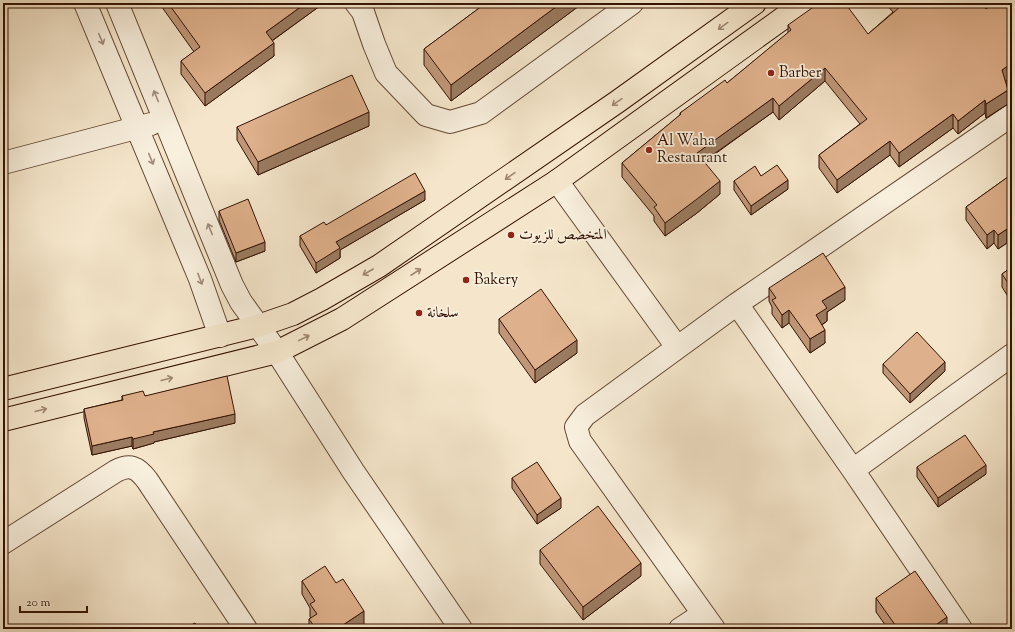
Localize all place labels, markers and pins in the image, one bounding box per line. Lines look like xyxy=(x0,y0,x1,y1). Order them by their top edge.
place label: Barber xyxy=(779,63,822,84)
marker: Barber xyxy=(766,68,776,78)
place label: Al Waha Restaurant xyxy=(657,131,727,169)
marker: Al Waha Restaurant xyxy=(644,145,654,155)
place label: المتخصص للزيوت xyxy=(519,225,607,246)
marker: المتخصص للزيوت xyxy=(506,230,516,240)
place label: Bakery xyxy=(474,270,519,291)
marker: Bakery xyxy=(461,275,471,285)
place label: سلخانة xyxy=(427,303,458,324)
marker: سلخانة xyxy=(414,308,424,318)

